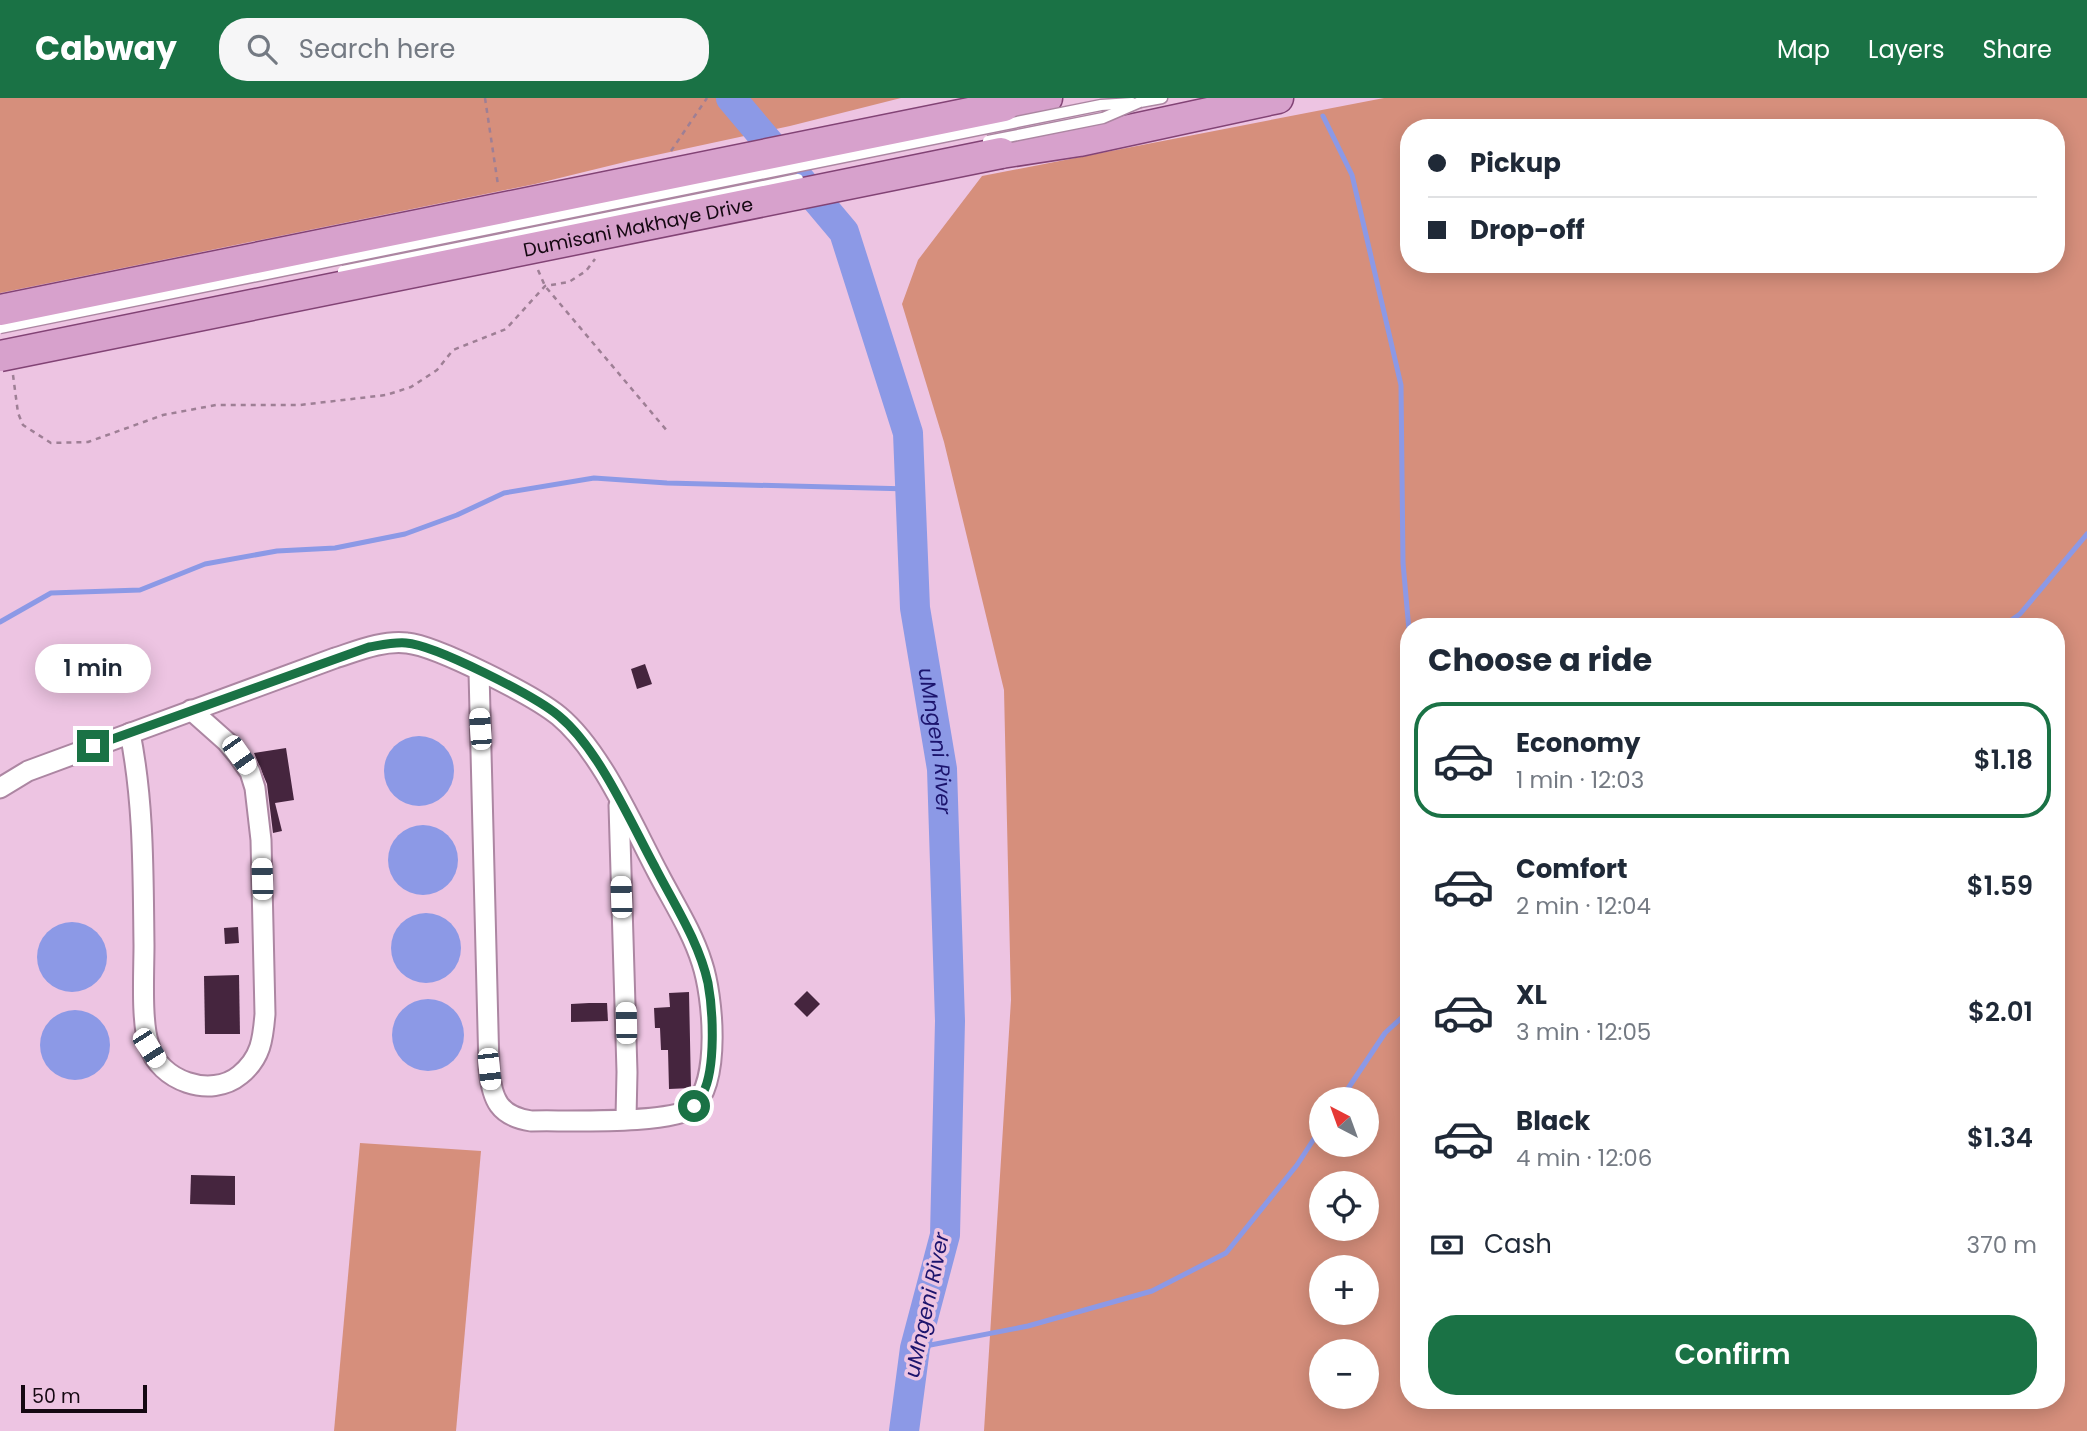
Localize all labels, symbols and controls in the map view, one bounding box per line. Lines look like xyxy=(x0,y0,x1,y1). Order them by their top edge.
search box xyxy=(219,18,709,81)
text: Cabway xyxy=(35,25,177,72)
icon: search xyxy=(243,30,281,68)
text: Search here xyxy=(299,31,455,67)
text: Map xyxy=(1777,33,1830,66)
text: Layers xyxy=(1868,33,1944,66)
text: Share xyxy=(1982,33,2052,66)
text: Pickup xyxy=(1470,145,1561,181)
street label: Dumisani Makhaye Drive xyxy=(521,191,755,264)
text: Drop-off xyxy=(1470,212,1585,248)
text: Choose a ride xyxy=(1428,637,1652,682)
callout: 1 min xyxy=(35,644,151,694)
text: 1 min xyxy=(63,652,123,684)
water label: uMngeni River xyxy=(911,665,958,816)
car xyxy=(469,707,492,751)
text: Economy xyxy=(1516,725,1640,761)
icon: car xyxy=(1432,729,1495,792)
route end xyxy=(77,730,109,762)
car xyxy=(219,732,260,778)
text: $1.18 xyxy=(1974,742,2033,778)
text: 1 min · 12:03 xyxy=(1516,764,1644,796)
text: Comfort xyxy=(1516,851,1628,887)
icon: car xyxy=(1432,855,1495,918)
car xyxy=(251,858,274,900)
text: $1.59 xyxy=(1967,868,2033,904)
car xyxy=(610,876,633,918)
text: 2 min · 12:04 xyxy=(1516,890,1651,922)
text: XL xyxy=(1516,977,1547,1013)
icon: car xyxy=(1432,981,1495,1044)
text: $2.01 xyxy=(1968,994,2033,1030)
car xyxy=(616,1002,637,1044)
text: 3 min · 12:05 xyxy=(1516,1016,1651,1048)
car xyxy=(129,1025,170,1071)
car xyxy=(477,1047,502,1091)
north arrow xyxy=(1309,1087,1379,1157)
map controls xyxy=(1309,1087,1379,1409)
route start xyxy=(678,1090,710,1122)
text: Black xyxy=(1516,1103,1590,1139)
icon: car xyxy=(1432,1107,1495,1170)
text: $1.34 xyxy=(1967,1120,2033,1156)
text: 4 min · 12:06 xyxy=(1516,1142,1652,1174)
button: locate xyxy=(1309,1171,1379,1241)
icon: cash xyxy=(1428,1226,1466,1264)
text: Cash xyxy=(1484,1226,1552,1262)
water label: uMngeni River xyxy=(897,1229,956,1380)
text: 370 m xyxy=(1967,1229,2037,1261)
button: + xyxy=(1309,1255,1379,1325)
button: Confirm xyxy=(1428,1315,2037,1395)
button: − xyxy=(1309,1339,1379,1409)
scale bar xyxy=(21,1382,147,1414)
text: 50 m xyxy=(32,1383,81,1410)

